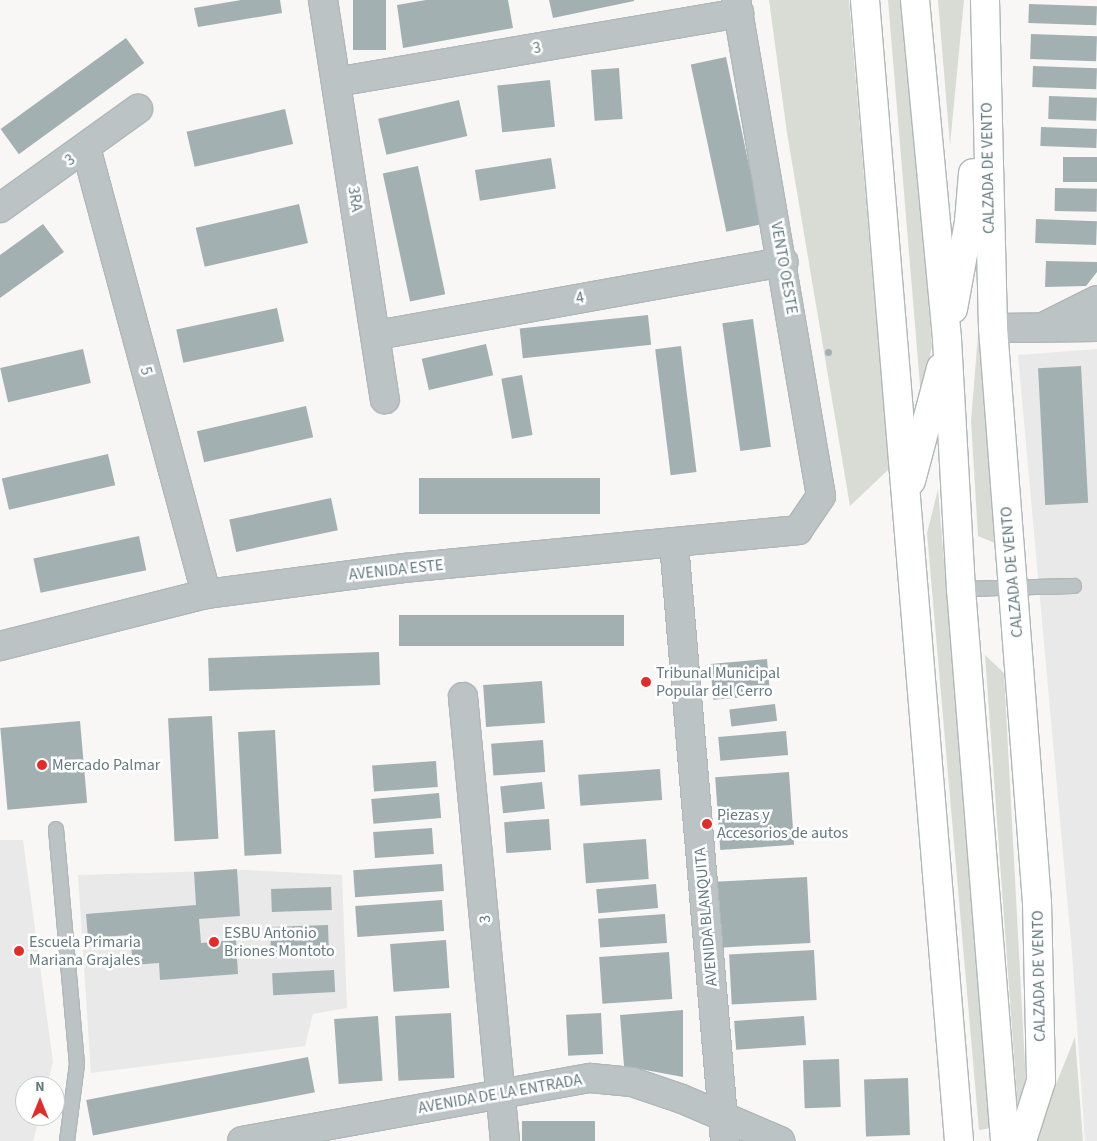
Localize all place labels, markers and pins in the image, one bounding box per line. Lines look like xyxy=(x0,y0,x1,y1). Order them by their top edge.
place label: Tribunal Municipal Popular del Cerro xyxy=(656,663,780,701)
marker: Tribunal Municipal Popular del Cerro xyxy=(640,676,652,688)
place label: Mercado Palmar xyxy=(52,755,160,775)
marker: Mercado Palmar xyxy=(36,759,48,771)
place label: Piezas y Accesorios de autos xyxy=(717,805,848,843)
marker: Piezas y Accesorios de autos xyxy=(701,818,713,830)
place label: ESBU Antonio Briones Montoto xyxy=(224,923,335,961)
place label: Escuela Primaria Mariana Grajales xyxy=(29,932,141,970)
marker: ESBU Antonio Briones Montoto xyxy=(208,936,220,948)
marker: Escuela Primaria Mariana Grajales xyxy=(13,945,25,957)

